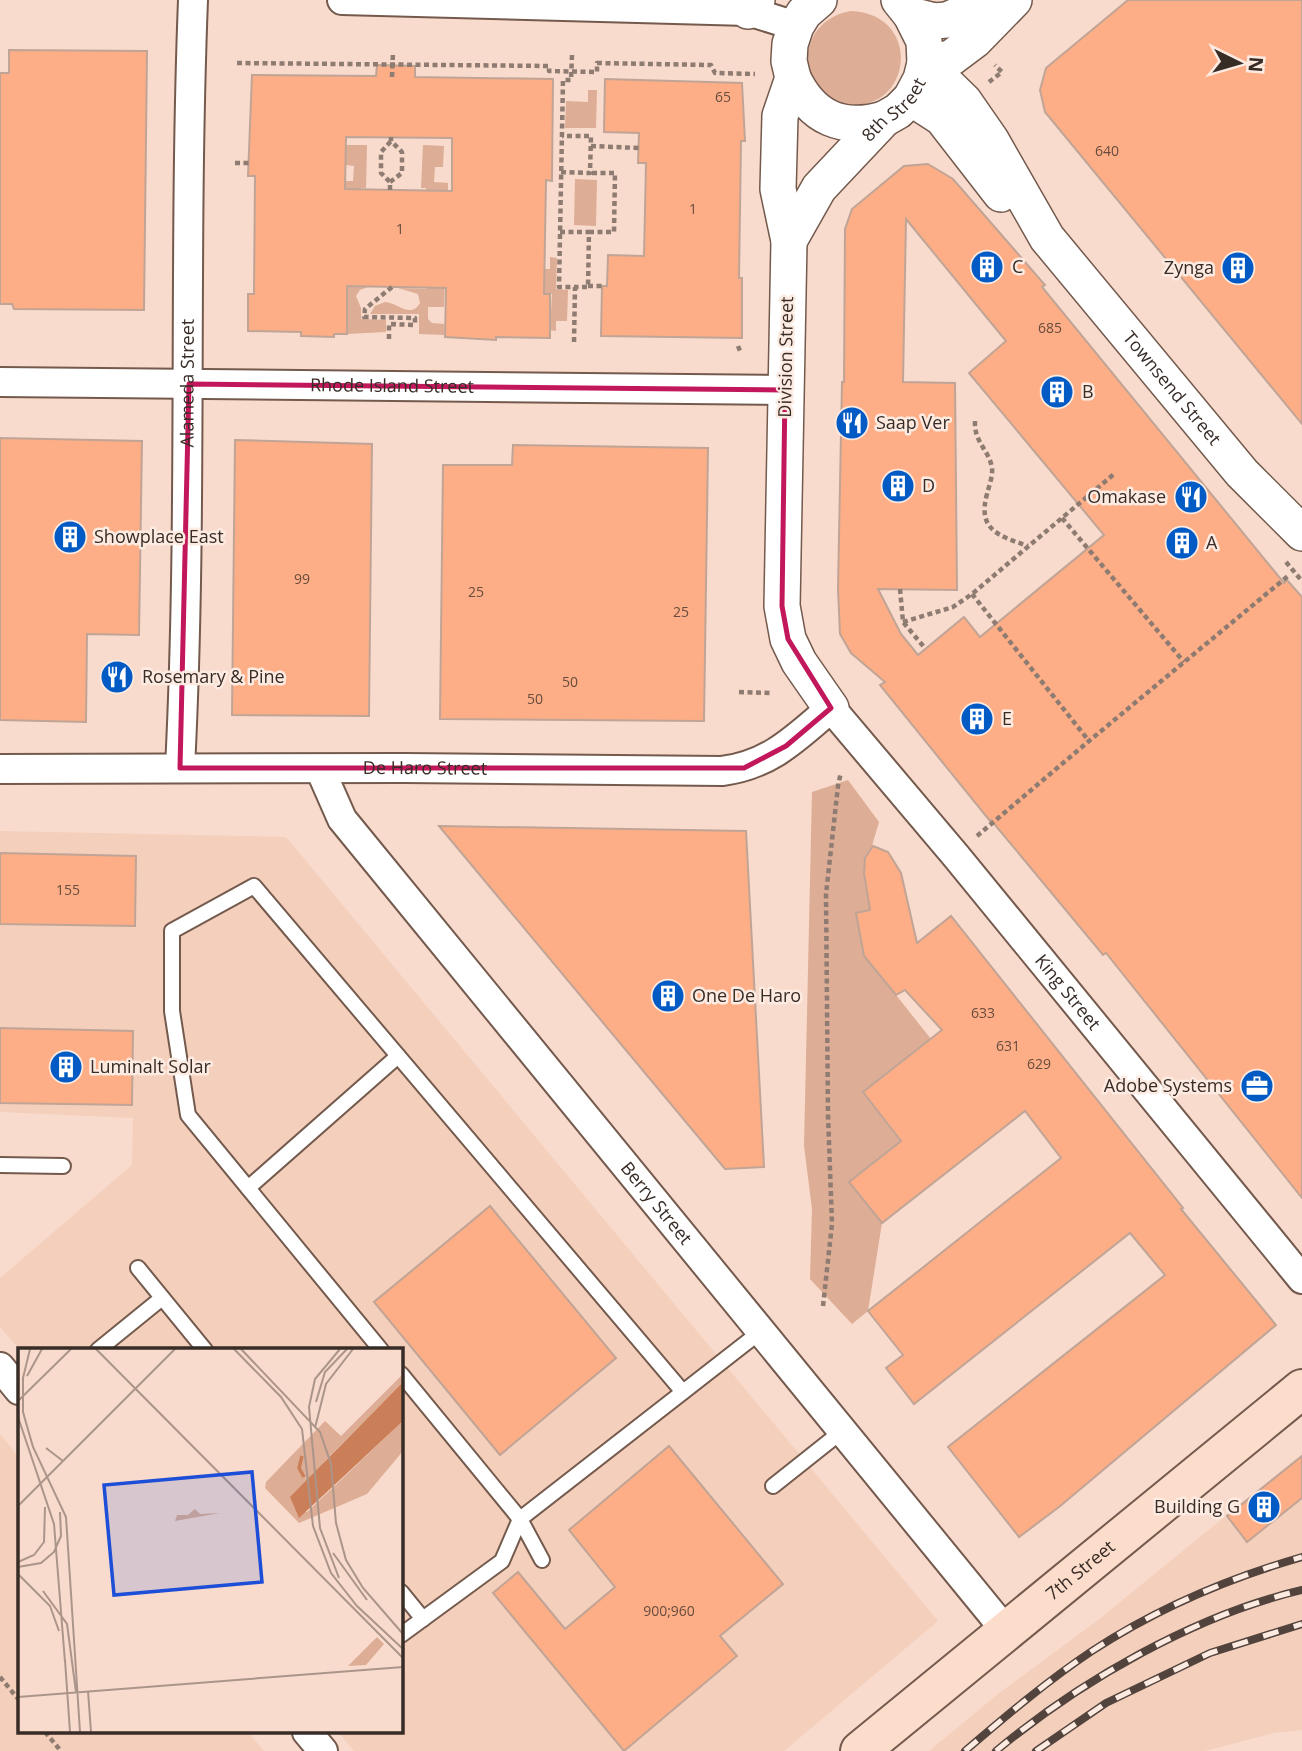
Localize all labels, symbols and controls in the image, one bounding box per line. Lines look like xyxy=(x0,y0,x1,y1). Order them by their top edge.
north arrow xyxy=(1204,28,1274,98)
text: N xyxy=(1242,56,1270,73)
street label: 8th Street xyxy=(856,73,931,146)
house number: 65 xyxy=(715,87,731,106)
house number: 640 xyxy=(1095,141,1119,160)
house number: 1 xyxy=(689,199,697,218)
house number: 1 xyxy=(396,219,404,238)
building icon: C xyxy=(968,248,1006,286)
building icon: Zynga xyxy=(1219,249,1257,287)
place label: C xyxy=(1012,254,1023,278)
place label: Zynga xyxy=(1164,255,1214,279)
street label: Division Street xyxy=(772,296,798,418)
house number: 685 xyxy=(1038,318,1062,337)
street label: Alameda Street xyxy=(174,319,199,448)
street label: Townsend Street xyxy=(1118,326,1227,450)
street label: Rhode Island Street xyxy=(310,372,474,398)
building icon: B xyxy=(1038,373,1076,411)
place label: B xyxy=(1082,379,1094,403)
restaurant icon: Saap Ver xyxy=(833,404,871,442)
place label: Saap Ver xyxy=(876,410,950,434)
building icon: D xyxy=(879,467,917,505)
place label: D xyxy=(922,473,935,497)
restaurant icon: Omakase xyxy=(1172,478,1210,516)
place label: Omakase xyxy=(1087,484,1166,508)
building icon: Showplace East xyxy=(51,518,89,556)
place label: Showplace East xyxy=(94,524,224,548)
building icon: A xyxy=(1163,524,1201,562)
place label: A xyxy=(1206,530,1218,554)
house number: 99 xyxy=(294,569,310,588)
house number: 25 xyxy=(468,582,484,601)
house number: 25 xyxy=(673,602,689,621)
restaurant icon: Rosemary & Pine xyxy=(98,658,136,696)
place label: Rosemary & Pine xyxy=(142,664,285,688)
house number: 50 xyxy=(562,672,578,691)
house number: 50 xyxy=(527,689,543,708)
building icon: E xyxy=(958,700,996,738)
place label: E xyxy=(1002,706,1012,730)
street label: De Haro Street xyxy=(363,755,487,780)
house number: 155 xyxy=(56,880,80,899)
street label: King Street xyxy=(1030,949,1106,1035)
building icon: One De Haro xyxy=(649,977,687,1015)
place label: One De Haro xyxy=(692,983,801,1007)
house number: 633 xyxy=(971,1003,995,1022)
house number: 631 xyxy=(996,1036,1020,1055)
building icon: Luminalt Solar xyxy=(47,1048,85,1086)
place label: Luminalt Solar xyxy=(90,1054,212,1078)
house number: 629 xyxy=(1027,1054,1051,1073)
office icon: Adobe Systems xyxy=(1238,1067,1276,1105)
place label: Adobe Systems xyxy=(1104,1073,1232,1097)
street label: Berry Street xyxy=(616,1156,698,1249)
inset map xyxy=(18,1348,402,1734)
building icon: Building G xyxy=(1245,1488,1283,1526)
place label: Building G xyxy=(1154,1494,1240,1518)
street label: 7th Street xyxy=(1040,1534,1119,1605)
house number: 900;960 xyxy=(643,1601,695,1620)

